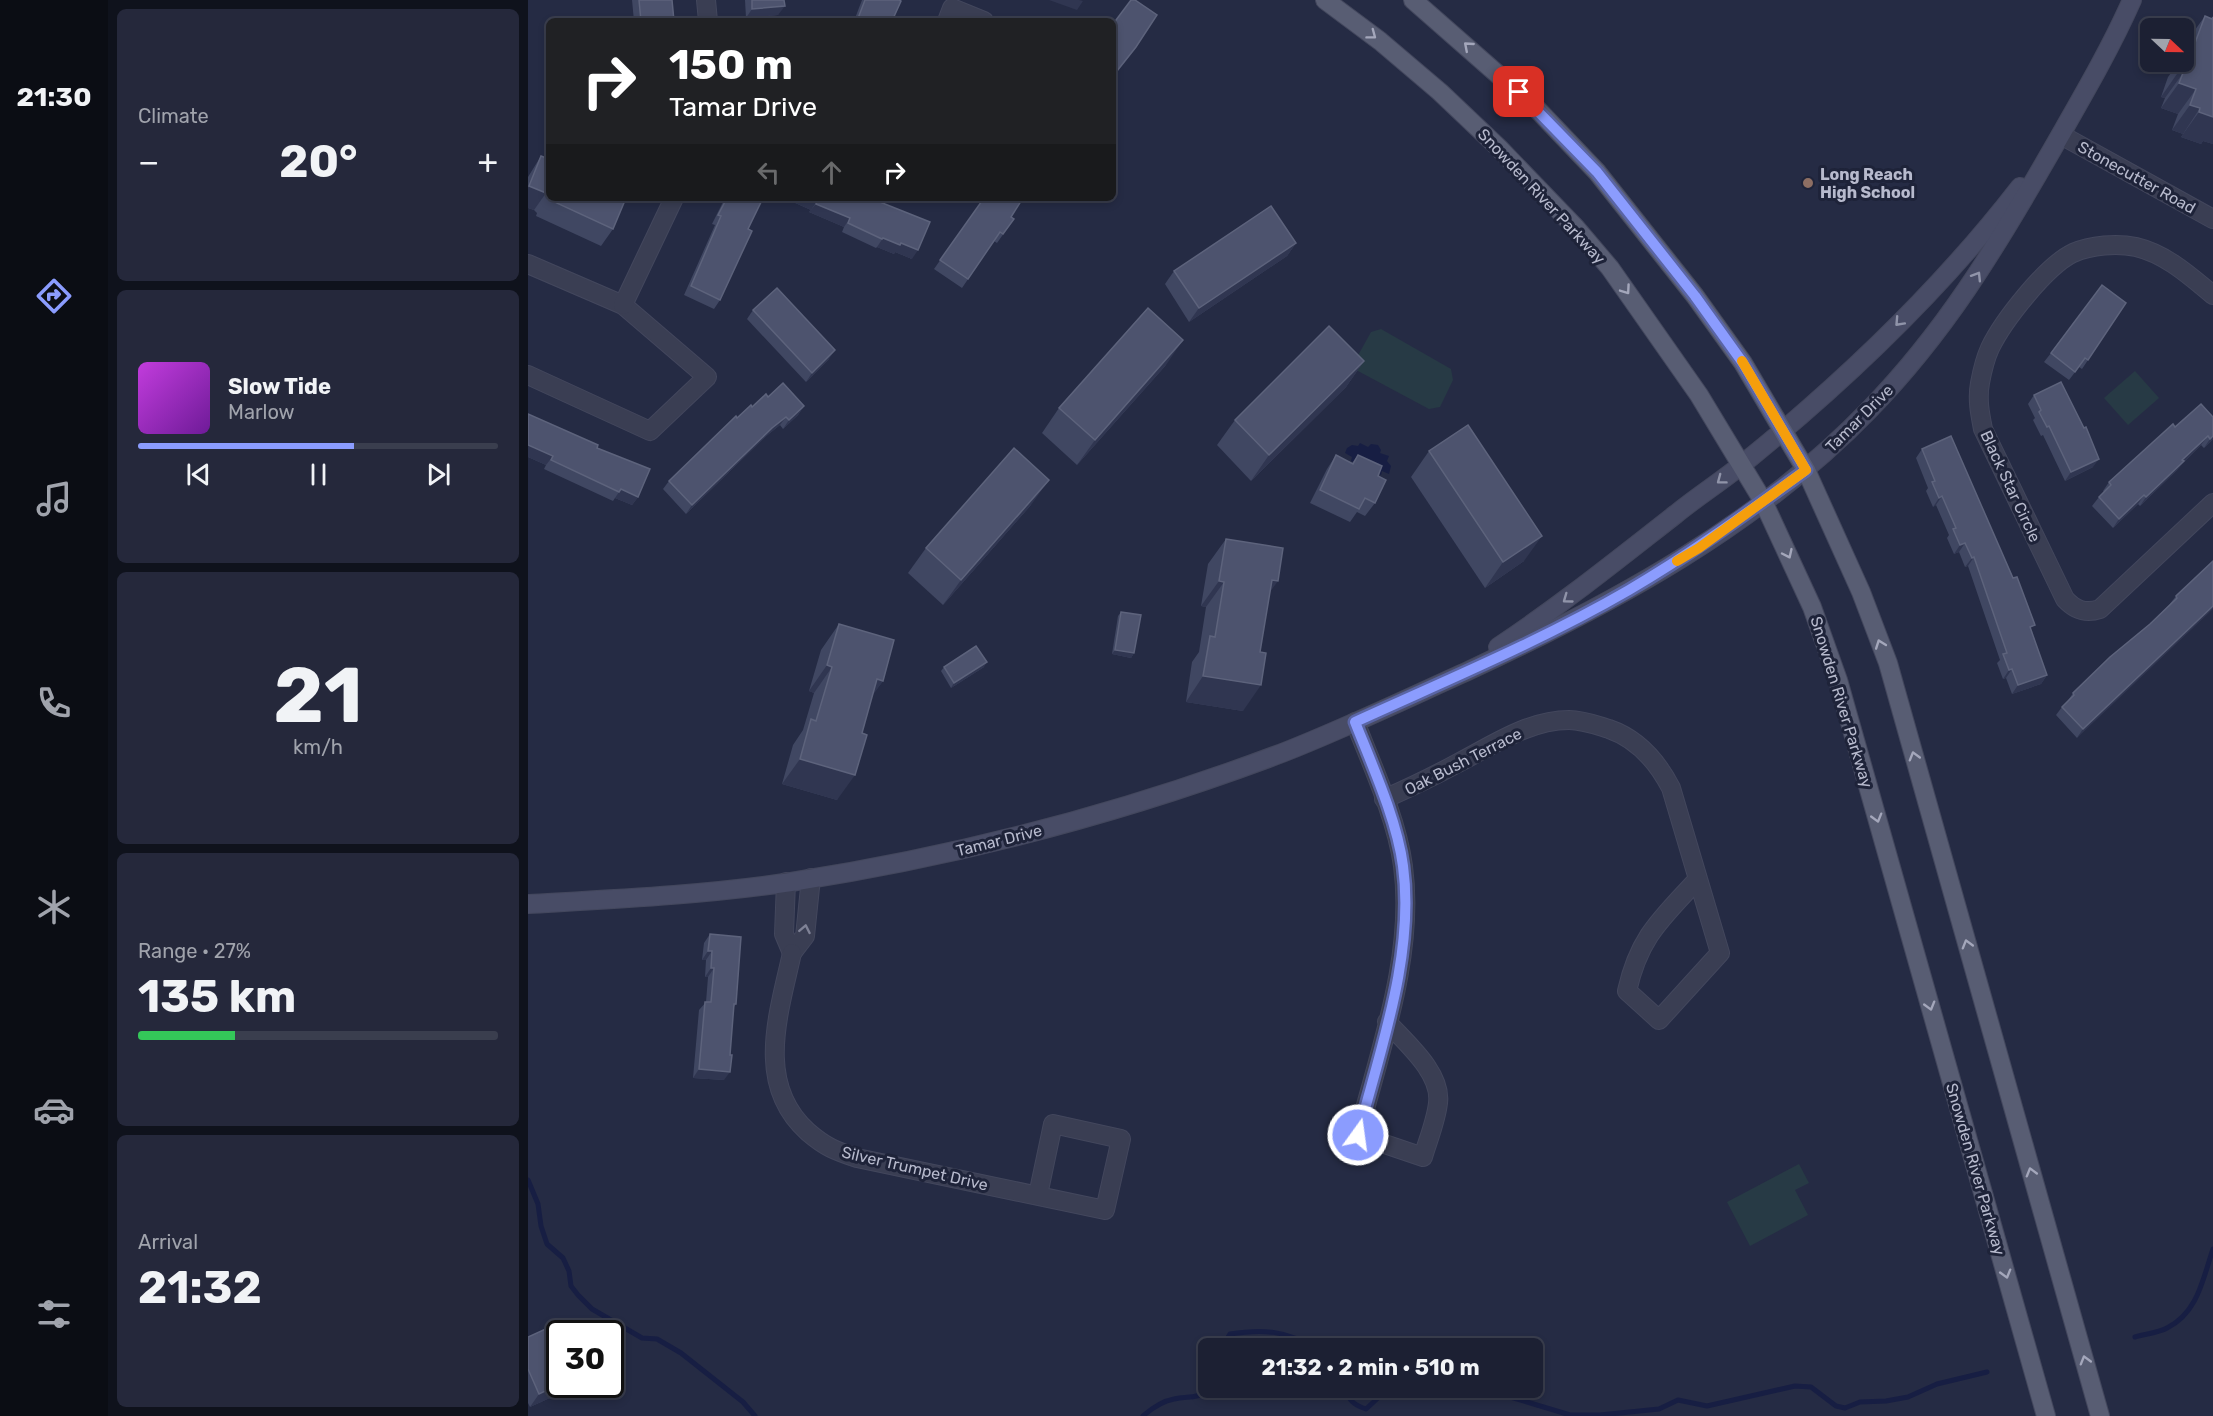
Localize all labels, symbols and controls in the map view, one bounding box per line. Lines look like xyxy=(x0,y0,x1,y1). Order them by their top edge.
north arrow xyxy=(2140,18,2194,72)
map controls xyxy=(2140,18,2194,72)
one-way arrow xyxy=(1366,28,1377,39)
text: 150 m xyxy=(669,40,793,90)
icon: right xyxy=(570,42,648,120)
one-way arrow xyxy=(1464,42,1475,53)
pin xyxy=(1493,66,1544,117)
icon: arrive xyxy=(1502,75,1535,108)
text: 21:30 xyxy=(16,81,92,113)
text: Tamar Drive xyxy=(669,91,817,123)
text: Climate xyxy=(138,104,209,128)
street label: Snowden River Parkway xyxy=(1474,125,1609,268)
text: 20° xyxy=(279,135,358,188)
street label: Stonecutter Road xyxy=(2075,137,2199,218)
text: − xyxy=(138,142,159,181)
text: + xyxy=(477,142,498,181)
icon: left xyxy=(752,156,785,189)
icon: ahead xyxy=(815,156,848,189)
icon: right xyxy=(878,156,911,189)
place label: Long Reach High School xyxy=(1820,165,1915,202)
marker: Long Reach High School xyxy=(1801,176,1815,190)
one-way arrow xyxy=(1969,272,1981,282)
icon: directions xyxy=(33,275,75,317)
one-way arrow xyxy=(1619,284,1630,295)
one-way arrow xyxy=(1896,314,1907,325)
text: Slow Tide xyxy=(228,373,331,400)
street label: Tamar Drive xyxy=(1822,381,1897,456)
text: Marlow xyxy=(228,400,295,424)
street label: Black Star Circle xyxy=(1976,427,2045,545)
icon: previous xyxy=(182,458,215,491)
icon: pause xyxy=(302,458,335,491)
icon: next xyxy=(422,458,455,491)
one-way arrow xyxy=(1717,473,1728,484)
icon: music xyxy=(33,478,75,520)
one-way arrow xyxy=(1780,548,1792,559)
one-way arrow xyxy=(1562,591,1573,602)
street label: Snowden River Parkway xyxy=(1806,614,1877,790)
one-way arrow xyxy=(1875,639,1888,650)
text: 21 xyxy=(273,649,363,742)
icon: phone xyxy=(33,682,75,724)
street label: Oak Bush Terrace xyxy=(1402,724,1525,799)
text: km/h xyxy=(293,735,343,759)
one-way arrow xyxy=(1909,751,1921,762)
one-way arrow xyxy=(1870,812,1882,823)
street label: Tamar Drive xyxy=(954,821,1044,860)
icon: climate xyxy=(33,886,75,928)
one-way arrow xyxy=(798,924,811,934)
text: Range · 27% xyxy=(138,939,251,963)
one-way arrow xyxy=(1962,939,1974,950)
text: 135 km xyxy=(138,970,296,1023)
one-way arrow xyxy=(1923,1000,1935,1011)
street label: Snowden River Parkway xyxy=(1942,1081,2009,1258)
icon: car xyxy=(33,1089,75,1131)
position arrow xyxy=(1326,1103,1390,1167)
street label: Silver Trumpet Drive xyxy=(840,1142,990,1195)
one-way arrow xyxy=(2026,1167,2039,1177)
text: Arrival xyxy=(138,1230,198,1254)
text: 21:32 xyxy=(138,1261,262,1314)
one-way arrow xyxy=(1999,1268,2011,1279)
icon: filters xyxy=(33,1293,75,1335)
speed limit sign: 30 xyxy=(546,1320,624,1398)
text: 21:32 · 2 min · 510 m xyxy=(1261,1354,1480,1381)
one-way arrow xyxy=(2079,1355,2092,1365)

